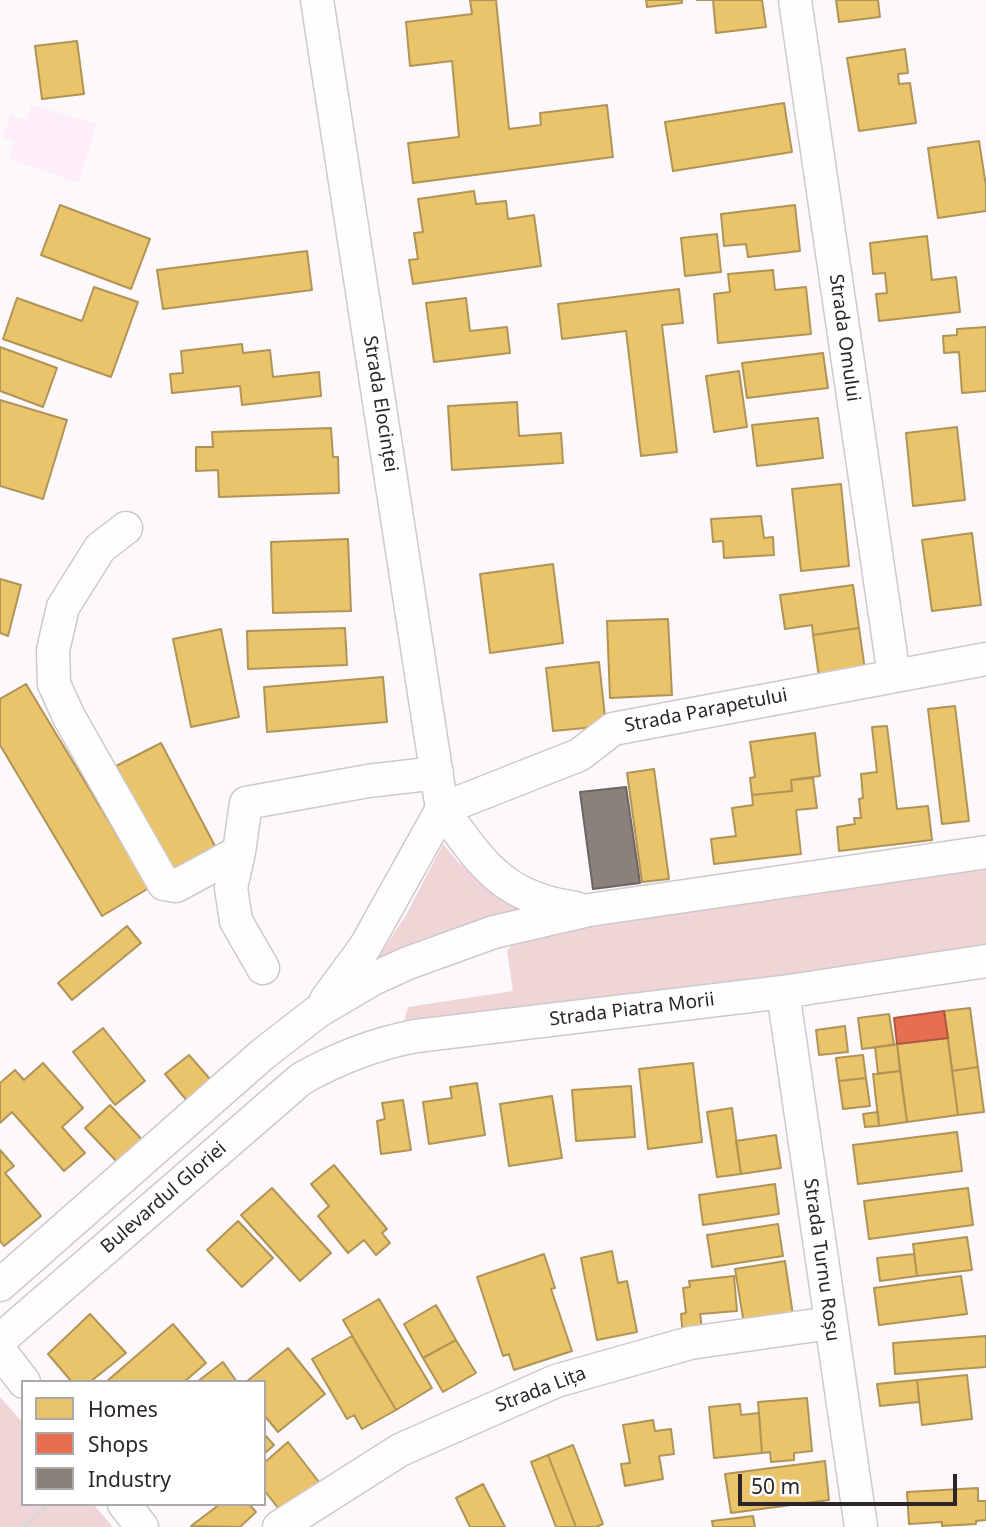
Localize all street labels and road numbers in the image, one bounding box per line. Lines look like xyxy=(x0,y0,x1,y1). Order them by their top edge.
street label: Strada Omului xyxy=(824,273,864,403)
street label: Strada Elocinței xyxy=(358,334,402,474)
street label: Strada Parapetului xyxy=(623,684,789,738)
street label: Strada Piatra Morii xyxy=(548,989,716,1031)
street label: Bulevardul Gloriei xyxy=(97,1137,231,1259)
street label: Strada Turnu Roșu xyxy=(798,1177,844,1343)
street label: Strada Lița xyxy=(493,1362,589,1418)

